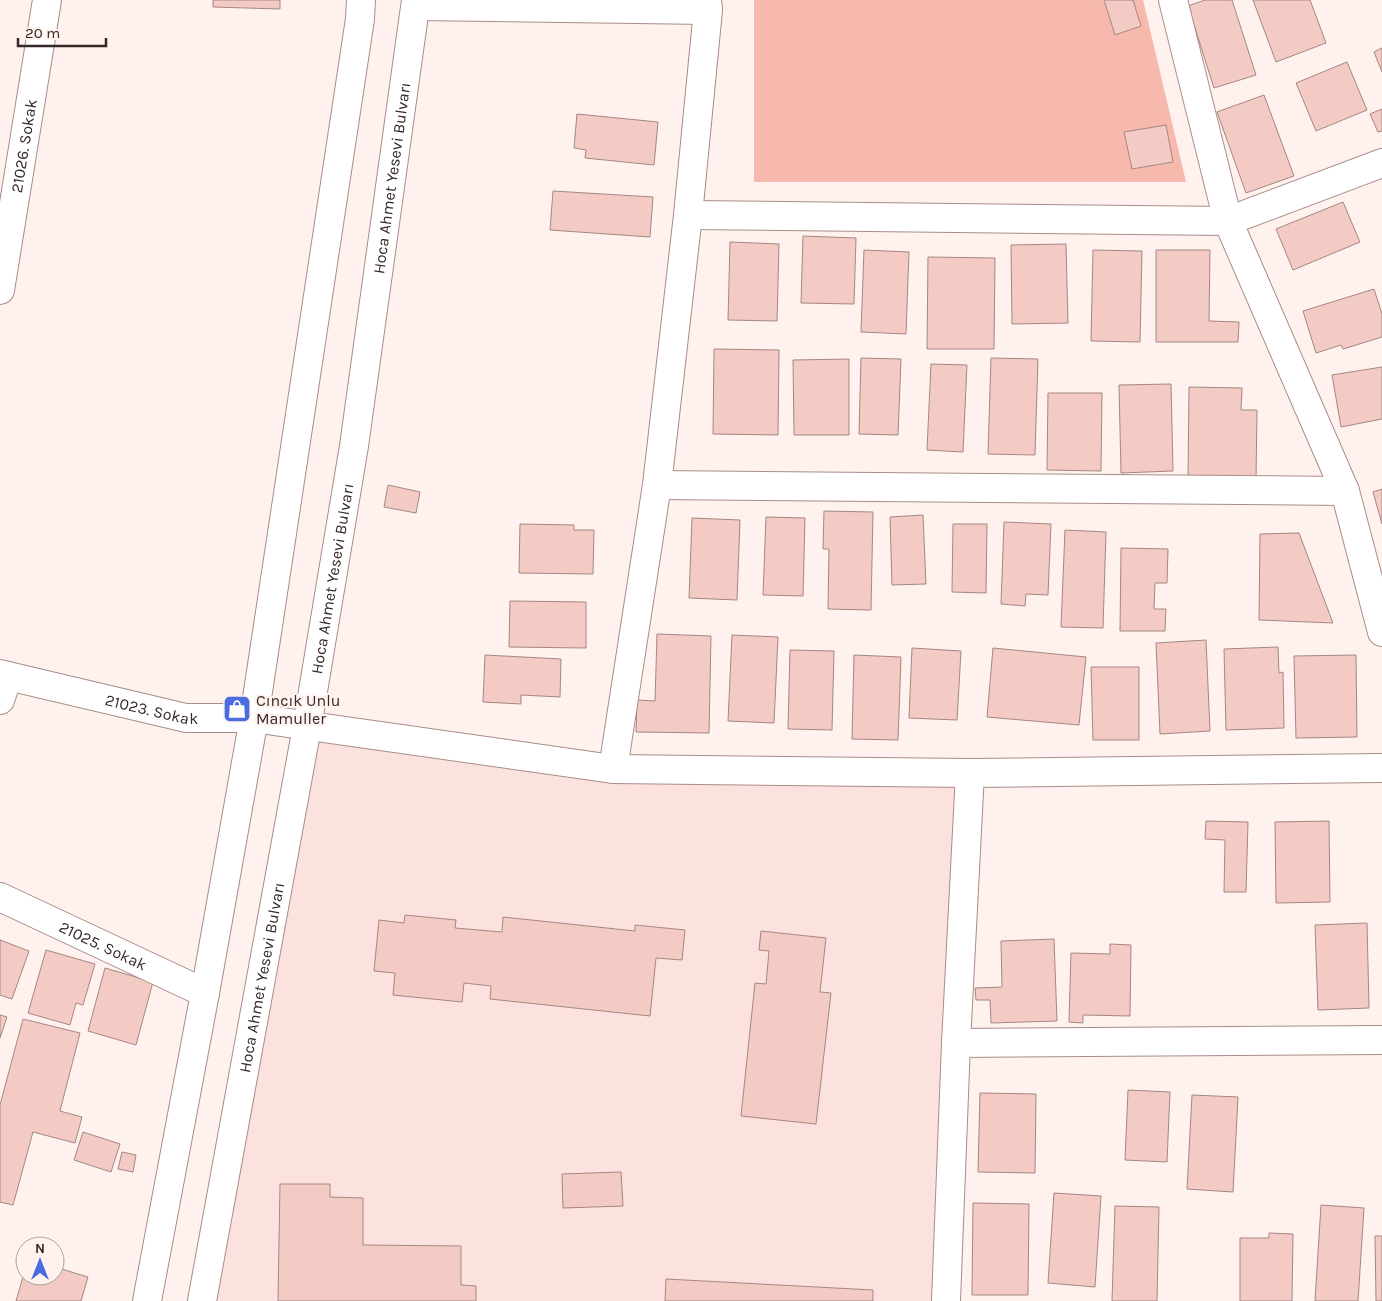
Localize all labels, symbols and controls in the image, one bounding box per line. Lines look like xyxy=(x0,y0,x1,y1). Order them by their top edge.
scale bar xyxy=(18,15,105,47)
text: 20 m xyxy=(25,24,60,42)
street label: Hoca Ahmet Yesevi Bulvarı xyxy=(369,81,414,275)
street label: 21026. Sokak xyxy=(7,98,41,194)
street label: Hoca Ahmet Yesevi Bulvarı xyxy=(307,482,358,675)
street label: 21023. Sokak xyxy=(103,690,198,728)
place label: Cıncık Unlu Mamuller xyxy=(256,691,340,728)
shop icon: Cıncık Unlu Mamuller xyxy=(222,694,252,724)
street label: Hoca Ahmet Yesevi Bulvarı xyxy=(235,881,288,1074)
street label: 21025. Sokak xyxy=(56,917,150,974)
north arrow xyxy=(15,1236,65,1286)
text: N xyxy=(35,1240,45,1257)

